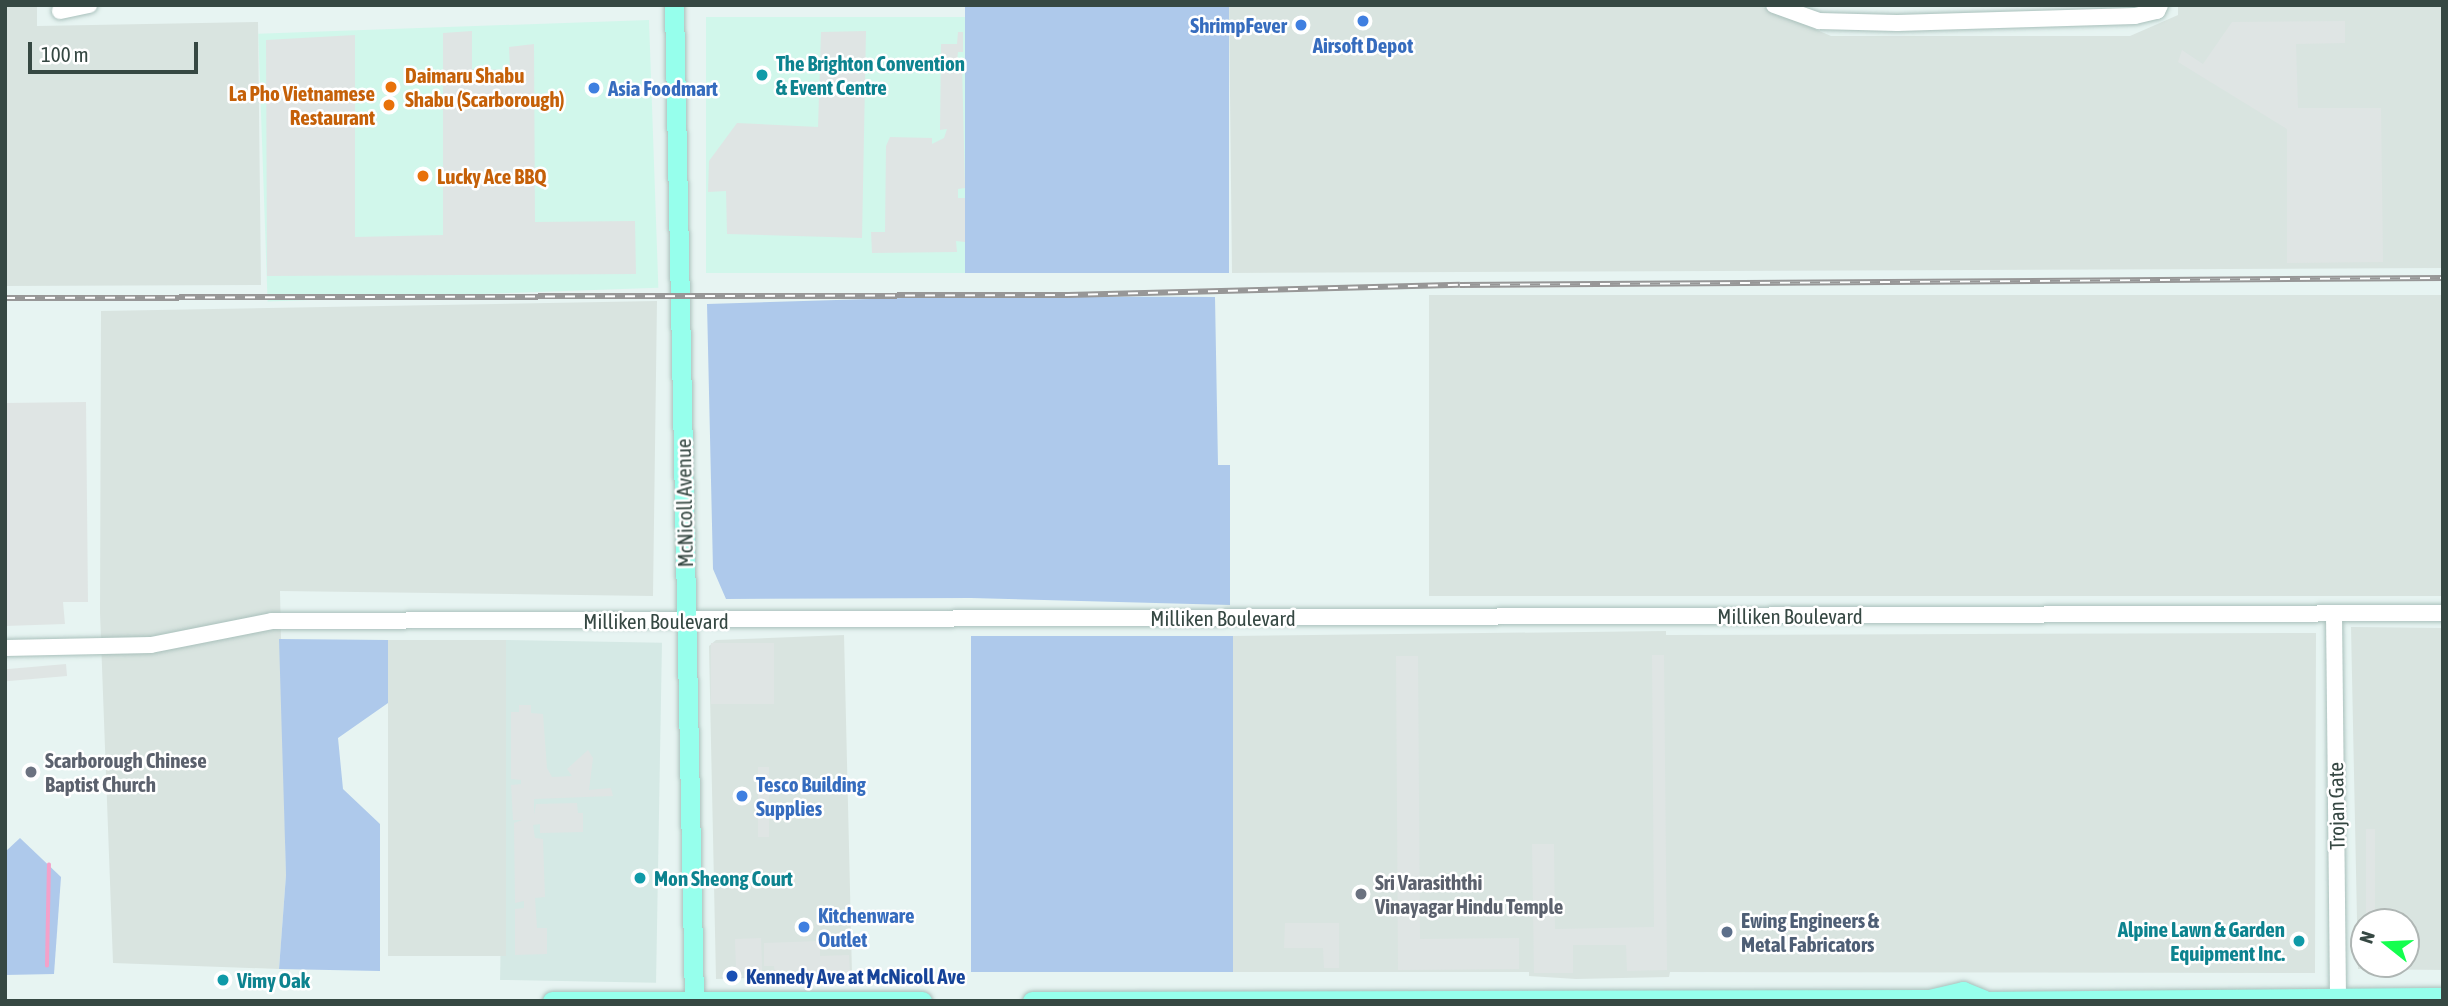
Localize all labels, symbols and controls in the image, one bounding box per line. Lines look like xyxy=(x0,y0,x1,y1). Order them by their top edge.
place label: ShrimpFever xyxy=(1190,12,1287,38)
marker: Airsoft Depot xyxy=(1355,13,1371,29)
marker: ShrimpFever xyxy=(1293,17,1309,33)
scale bar xyxy=(32,28,201,72)
place label: Airsoft Depot xyxy=(1313,32,1413,58)
text: 100 m xyxy=(41,42,89,66)
place label: The Brighton Convention & Event Centre xyxy=(776,50,965,100)
place label: Daimaru Shabu Shabu (Scarborough) xyxy=(405,62,565,112)
marker: The Brighton Convention & Event Centre xyxy=(754,67,770,83)
place label: Asia Foodmart xyxy=(608,75,718,101)
marker: Daimaru Shabu Shabu (Scarborough) xyxy=(383,79,399,95)
place label: La Pho Vietnamese Restaurant xyxy=(229,80,375,130)
marker: Asia Foodmart xyxy=(586,80,602,96)
marker: La Pho Vietnamese Restaurant xyxy=(381,97,397,113)
place label: Lucky Ace BBQ xyxy=(437,163,546,189)
marker: Lucky Ace BBQ xyxy=(415,168,431,184)
street label: McNicoll Avenue xyxy=(670,438,698,568)
street label: Milliken Boulevard xyxy=(1717,603,1863,629)
street label: Milliken Boulevard xyxy=(1150,605,1296,631)
street label: Milliken Boulevard xyxy=(583,608,729,634)
place label: Scarborough Chinese Baptist Church xyxy=(45,747,207,797)
street label: Trojan Gate xyxy=(2323,762,2349,850)
marker: Scarborough Chinese Baptist Church xyxy=(23,764,39,780)
place label: Tesco Building Supplies xyxy=(756,771,866,821)
marker: Tesco Building Supplies xyxy=(734,788,750,804)
place label: Mon Sheong Court xyxy=(654,865,793,891)
place label: Sri Varasiththi Vinayagar Hindu Temple xyxy=(1375,869,1563,919)
marker: Mon Sheong Court xyxy=(632,870,648,886)
marker: Sri Varasiththi Vinayagar Hindu Temple xyxy=(1353,886,1369,902)
place label: Kitchenware Outlet xyxy=(818,902,914,952)
place label: Ewing Engineers & Metal Fabricators xyxy=(1741,907,1879,957)
north arrow xyxy=(2350,908,2420,978)
place label: Alpine Lawn & Garden Equipment Inc. xyxy=(2118,916,2285,966)
marker: Kitchenware Outlet xyxy=(796,919,812,935)
marker: Ewing Engineers & Metal Fabricators xyxy=(1719,924,1735,940)
text: N xyxy=(2355,928,2379,946)
marker: Alpine Lawn & Garden Equipment Inc. xyxy=(2291,933,2307,949)
place label: Kennedy Ave at McNicoll Ave xyxy=(746,963,965,989)
place label: Vimy Oak xyxy=(237,967,310,993)
marker: Kennedy Ave at McNicoll Ave xyxy=(724,968,740,984)
marker: Vimy Oak xyxy=(215,972,231,988)

